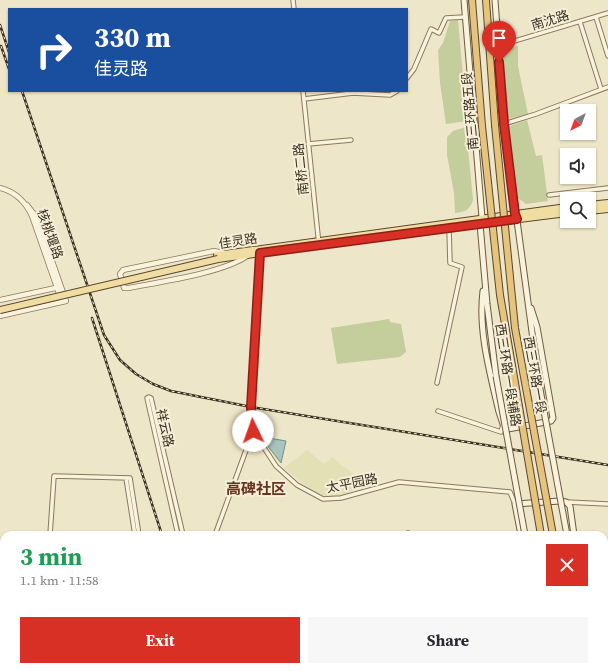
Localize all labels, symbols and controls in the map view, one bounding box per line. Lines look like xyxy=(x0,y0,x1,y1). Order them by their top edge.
street label: 南沈路 xyxy=(529,6,571,34)
text: 330 m xyxy=(94,18,171,56)
pin xyxy=(482,21,516,62)
icon: right xyxy=(28,24,80,76)
icon: arrive xyxy=(488,27,510,49)
text: 佳灵路 xyxy=(94,56,148,81)
street label: 南三环路五段 xyxy=(458,71,482,151)
north arrow xyxy=(560,104,596,140)
map controls xyxy=(560,104,596,228)
street label: 南桥二路 xyxy=(290,142,312,196)
button: sound xyxy=(560,148,596,184)
button: search xyxy=(560,192,596,228)
street label: 核桃堰路 xyxy=(33,207,67,261)
street label: 佳灵路 xyxy=(217,230,259,252)
street label: 西三环路一段辅路 xyxy=(491,322,525,428)
street label: 西三环路一段 xyxy=(520,335,550,415)
street label: 祥云路 xyxy=(152,407,178,449)
position arrow xyxy=(232,410,274,452)
street label: 太平园路 xyxy=(325,470,379,496)
district label: 高碑社区 xyxy=(226,478,286,499)
text: 3 min xyxy=(20,540,82,573)
button: close xyxy=(546,544,588,586)
text: 1.1 km · 11:58 xyxy=(20,572,99,589)
button: Exit xyxy=(20,617,300,663)
button: Share xyxy=(308,617,588,663)

